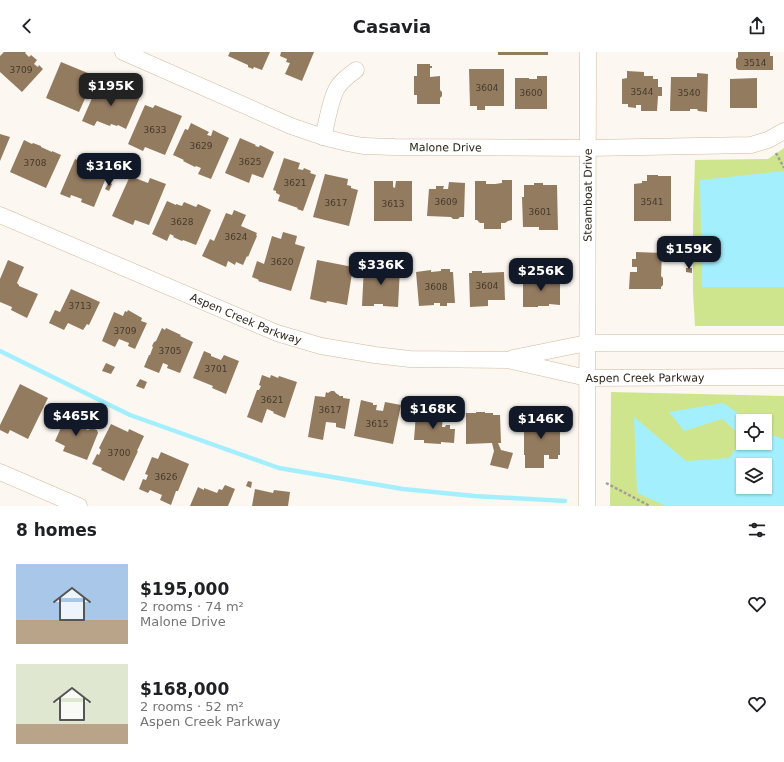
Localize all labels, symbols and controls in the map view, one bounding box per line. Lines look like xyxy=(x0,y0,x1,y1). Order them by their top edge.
icon: back xyxy=(16,15,38,37)
icon: share xyxy=(746,15,768,37)
text: Casavia xyxy=(353,16,431,37)
house number: 3514 xyxy=(744,58,767,68)
house number: 3709 xyxy=(10,65,33,75)
pin: $195K xyxy=(83,73,139,107)
text: $195K xyxy=(88,78,134,93)
house number: 3604 xyxy=(476,83,499,93)
house number: 3544 xyxy=(631,87,654,97)
house number: 3600 xyxy=(520,88,543,98)
house number: 3540 xyxy=(678,88,701,98)
house number: 3633 xyxy=(144,125,166,135)
house number: 3629 xyxy=(190,141,213,151)
street label: Malone Drive xyxy=(409,141,482,154)
street label: Steamboat Drive xyxy=(582,148,595,242)
pin: $316K xyxy=(81,153,137,187)
house number: 3625 xyxy=(239,157,261,167)
house number: 3708 xyxy=(24,158,47,168)
text: $316K xyxy=(86,158,132,173)
house number: 3621 xyxy=(284,178,306,188)
house number: 3609 xyxy=(435,197,458,207)
house number: 3541 xyxy=(641,197,663,207)
house number: 3617 xyxy=(325,198,347,208)
house number: 3613 xyxy=(382,199,404,209)
house number: 3601 xyxy=(529,207,551,217)
house number: 3628 xyxy=(171,217,194,227)
house number: 3624 xyxy=(225,232,248,242)
pin: $159K xyxy=(661,236,717,270)
text: $159K xyxy=(666,241,712,256)
pin: $336K xyxy=(353,252,409,286)
house number: 3620 xyxy=(271,257,294,267)
text: $336K xyxy=(358,257,404,272)
pin: $256K xyxy=(513,258,569,292)
text: $256K xyxy=(518,263,564,278)
house number: 3604 xyxy=(476,281,499,291)
house number: 3608 xyxy=(425,282,448,292)
street label: Aspen Creek Parkway xyxy=(188,291,304,347)
house number: 3713 xyxy=(69,301,91,311)
house number: 3709 xyxy=(114,326,137,336)
house number: 3705 xyxy=(159,346,181,356)
house number: 3701 xyxy=(205,364,227,374)
street label: Aspen Creek Parkway xyxy=(586,371,705,385)
house number: 3621 xyxy=(261,395,283,405)
pin: $168K xyxy=(405,396,461,430)
text: $168K xyxy=(410,401,456,416)
pin: $465K xyxy=(48,403,104,437)
house number: 3617 xyxy=(319,405,341,415)
pin: $146K xyxy=(513,406,569,440)
text: $465K xyxy=(53,408,99,423)
text: $146K xyxy=(518,411,564,426)
map controls xyxy=(736,414,772,494)
button: locate xyxy=(736,414,772,450)
house number: 3615 xyxy=(366,419,388,429)
house number: 3700 xyxy=(108,448,131,458)
button: layers xyxy=(736,458,772,494)
house number: 3626 xyxy=(155,472,178,482)
icon: filters xyxy=(746,519,768,541)
text: 8 homes xyxy=(16,520,97,540)
text: $195,000 xyxy=(140,579,229,599)
icon: home xyxy=(48,580,96,628)
icon: heart xyxy=(746,593,768,615)
text: 2 rooms · 74 m² xyxy=(140,599,244,614)
text: Malone Drive xyxy=(140,614,226,629)
text: $168,000 xyxy=(140,679,229,699)
icon: home xyxy=(48,680,96,728)
icon: heart xyxy=(746,693,768,715)
text: 2 rooms · 52 m² xyxy=(140,699,244,714)
text: Aspen Creek Parkway xyxy=(140,714,280,729)

